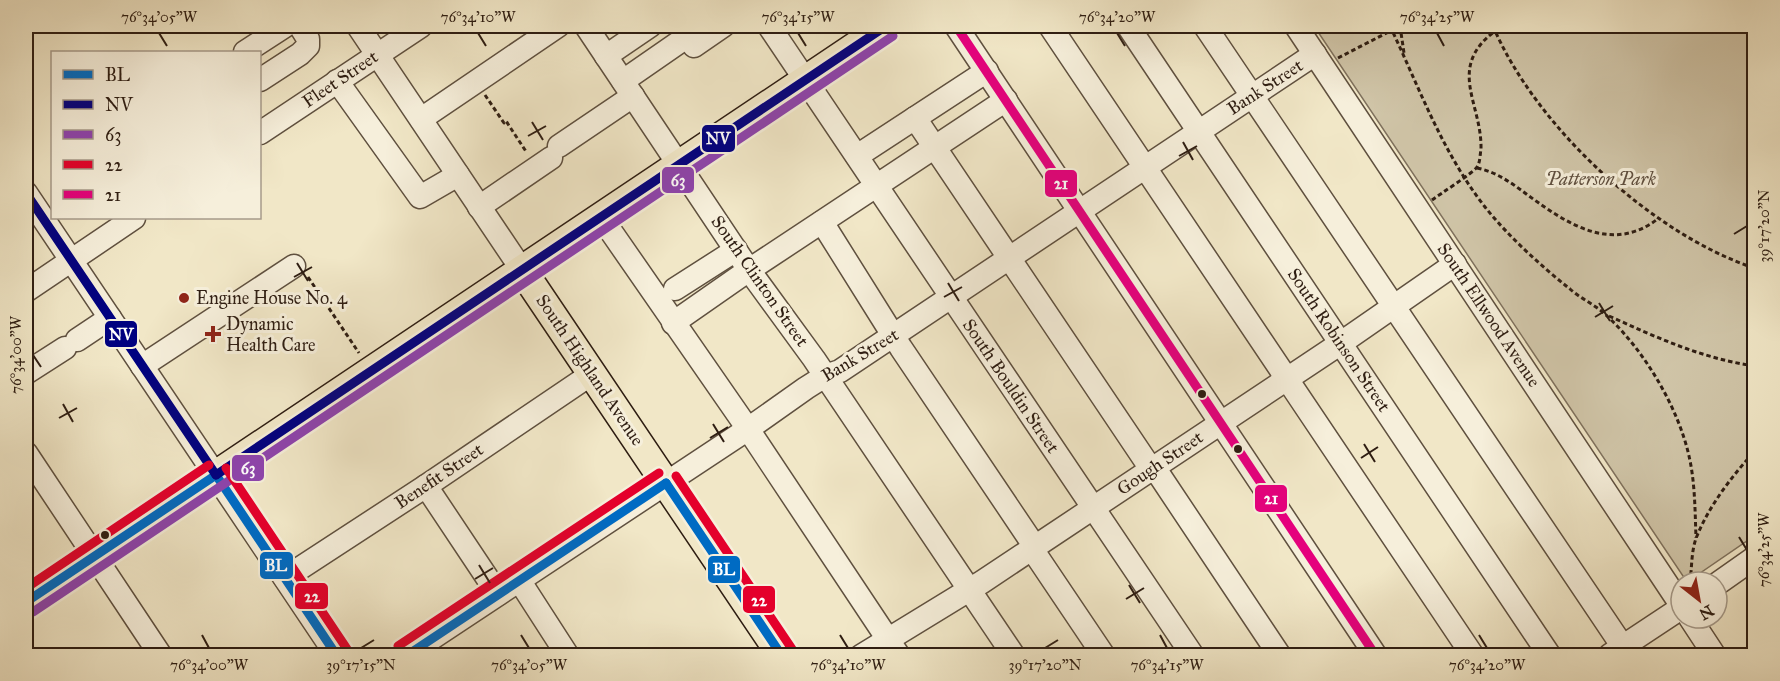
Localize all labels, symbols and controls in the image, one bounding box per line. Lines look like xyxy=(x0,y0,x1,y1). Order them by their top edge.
text: 76°34'05"W xyxy=(121,8,198,26)
text: 76°34'10"W xyxy=(441,8,516,26)
text: 76°34'15"W xyxy=(761,8,835,26)
text: 76°34'20"W xyxy=(1079,8,1156,26)
text: 76°34'25"W xyxy=(1400,8,1475,26)
street label: Fleet Street xyxy=(298,45,383,112)
legend xyxy=(51,51,261,219)
street label: Bank Street xyxy=(1223,54,1308,120)
text: BL xyxy=(105,64,131,86)
text: NV xyxy=(105,94,134,116)
text: 63 xyxy=(105,124,121,146)
line badge: NV xyxy=(701,124,736,153)
text: NV xyxy=(706,129,731,148)
text: 22 xyxy=(105,154,123,176)
line badge: 63 xyxy=(661,166,695,194)
park label: Patterson Park xyxy=(1546,168,1656,190)
line badge: 21 xyxy=(1044,169,1078,198)
text: 63 xyxy=(671,171,685,191)
text: 21 xyxy=(1054,174,1069,193)
text: 21 xyxy=(105,184,121,206)
text: 39°17'20"N xyxy=(1755,189,1773,263)
street label: South Clinton Street xyxy=(707,211,814,351)
street label: South Ellwood Avenue xyxy=(1433,239,1545,391)
street label: South Robinson Street xyxy=(1283,264,1396,417)
place label: Engine House No. 4 xyxy=(196,287,348,310)
street label: South Highland Avenue xyxy=(530,290,649,450)
marker: Engine House No. 4 xyxy=(177,291,191,305)
place label: Dynamic Health Care xyxy=(226,313,316,356)
text: 76°34'00"W xyxy=(7,315,25,394)
street label: South Bouldin Street xyxy=(958,315,1064,458)
line badge: NV xyxy=(104,320,138,348)
street label: Bank Street xyxy=(817,323,903,387)
text: NV xyxy=(109,325,134,344)
marker: Dynamic Health Care xyxy=(204,325,222,343)
unlabelled marker xyxy=(1196,388,1208,400)
street label: Gough Street xyxy=(1113,426,1208,501)
street label: Benefit Street xyxy=(391,438,488,514)
unlabelled marker xyxy=(1232,443,1244,455)
line badge: 63 xyxy=(231,454,265,482)
text: 63 xyxy=(241,459,255,479)
line badge: 21 xyxy=(1254,484,1288,513)
text: 21 xyxy=(1264,489,1279,508)
text: 76°34'25"W xyxy=(1755,512,1773,587)
unlabelled marker xyxy=(99,529,111,541)
line badge: BL xyxy=(259,551,294,580)
line badge: BL xyxy=(707,555,741,584)
text: BL xyxy=(265,556,287,575)
text: BL xyxy=(713,560,735,579)
north arrow xyxy=(1669,570,1729,630)
line badge: 22 xyxy=(294,582,329,610)
line badge: 22 xyxy=(742,585,776,614)
text: 22 xyxy=(304,587,321,606)
text: 22 xyxy=(751,591,768,610)
text: N xyxy=(1695,601,1717,624)
text: 76°34'00"W xyxy=(170,656,249,674)
text: 39°17'15"N xyxy=(326,656,396,674)
text: 76°34'05"W xyxy=(491,656,568,674)
text: 76°34'10"W xyxy=(811,656,886,674)
text: 39°17'20"N xyxy=(1009,656,1082,674)
text: 76°34'15"W xyxy=(1130,656,1204,674)
text: 76°34'20"W xyxy=(1449,656,1526,674)

